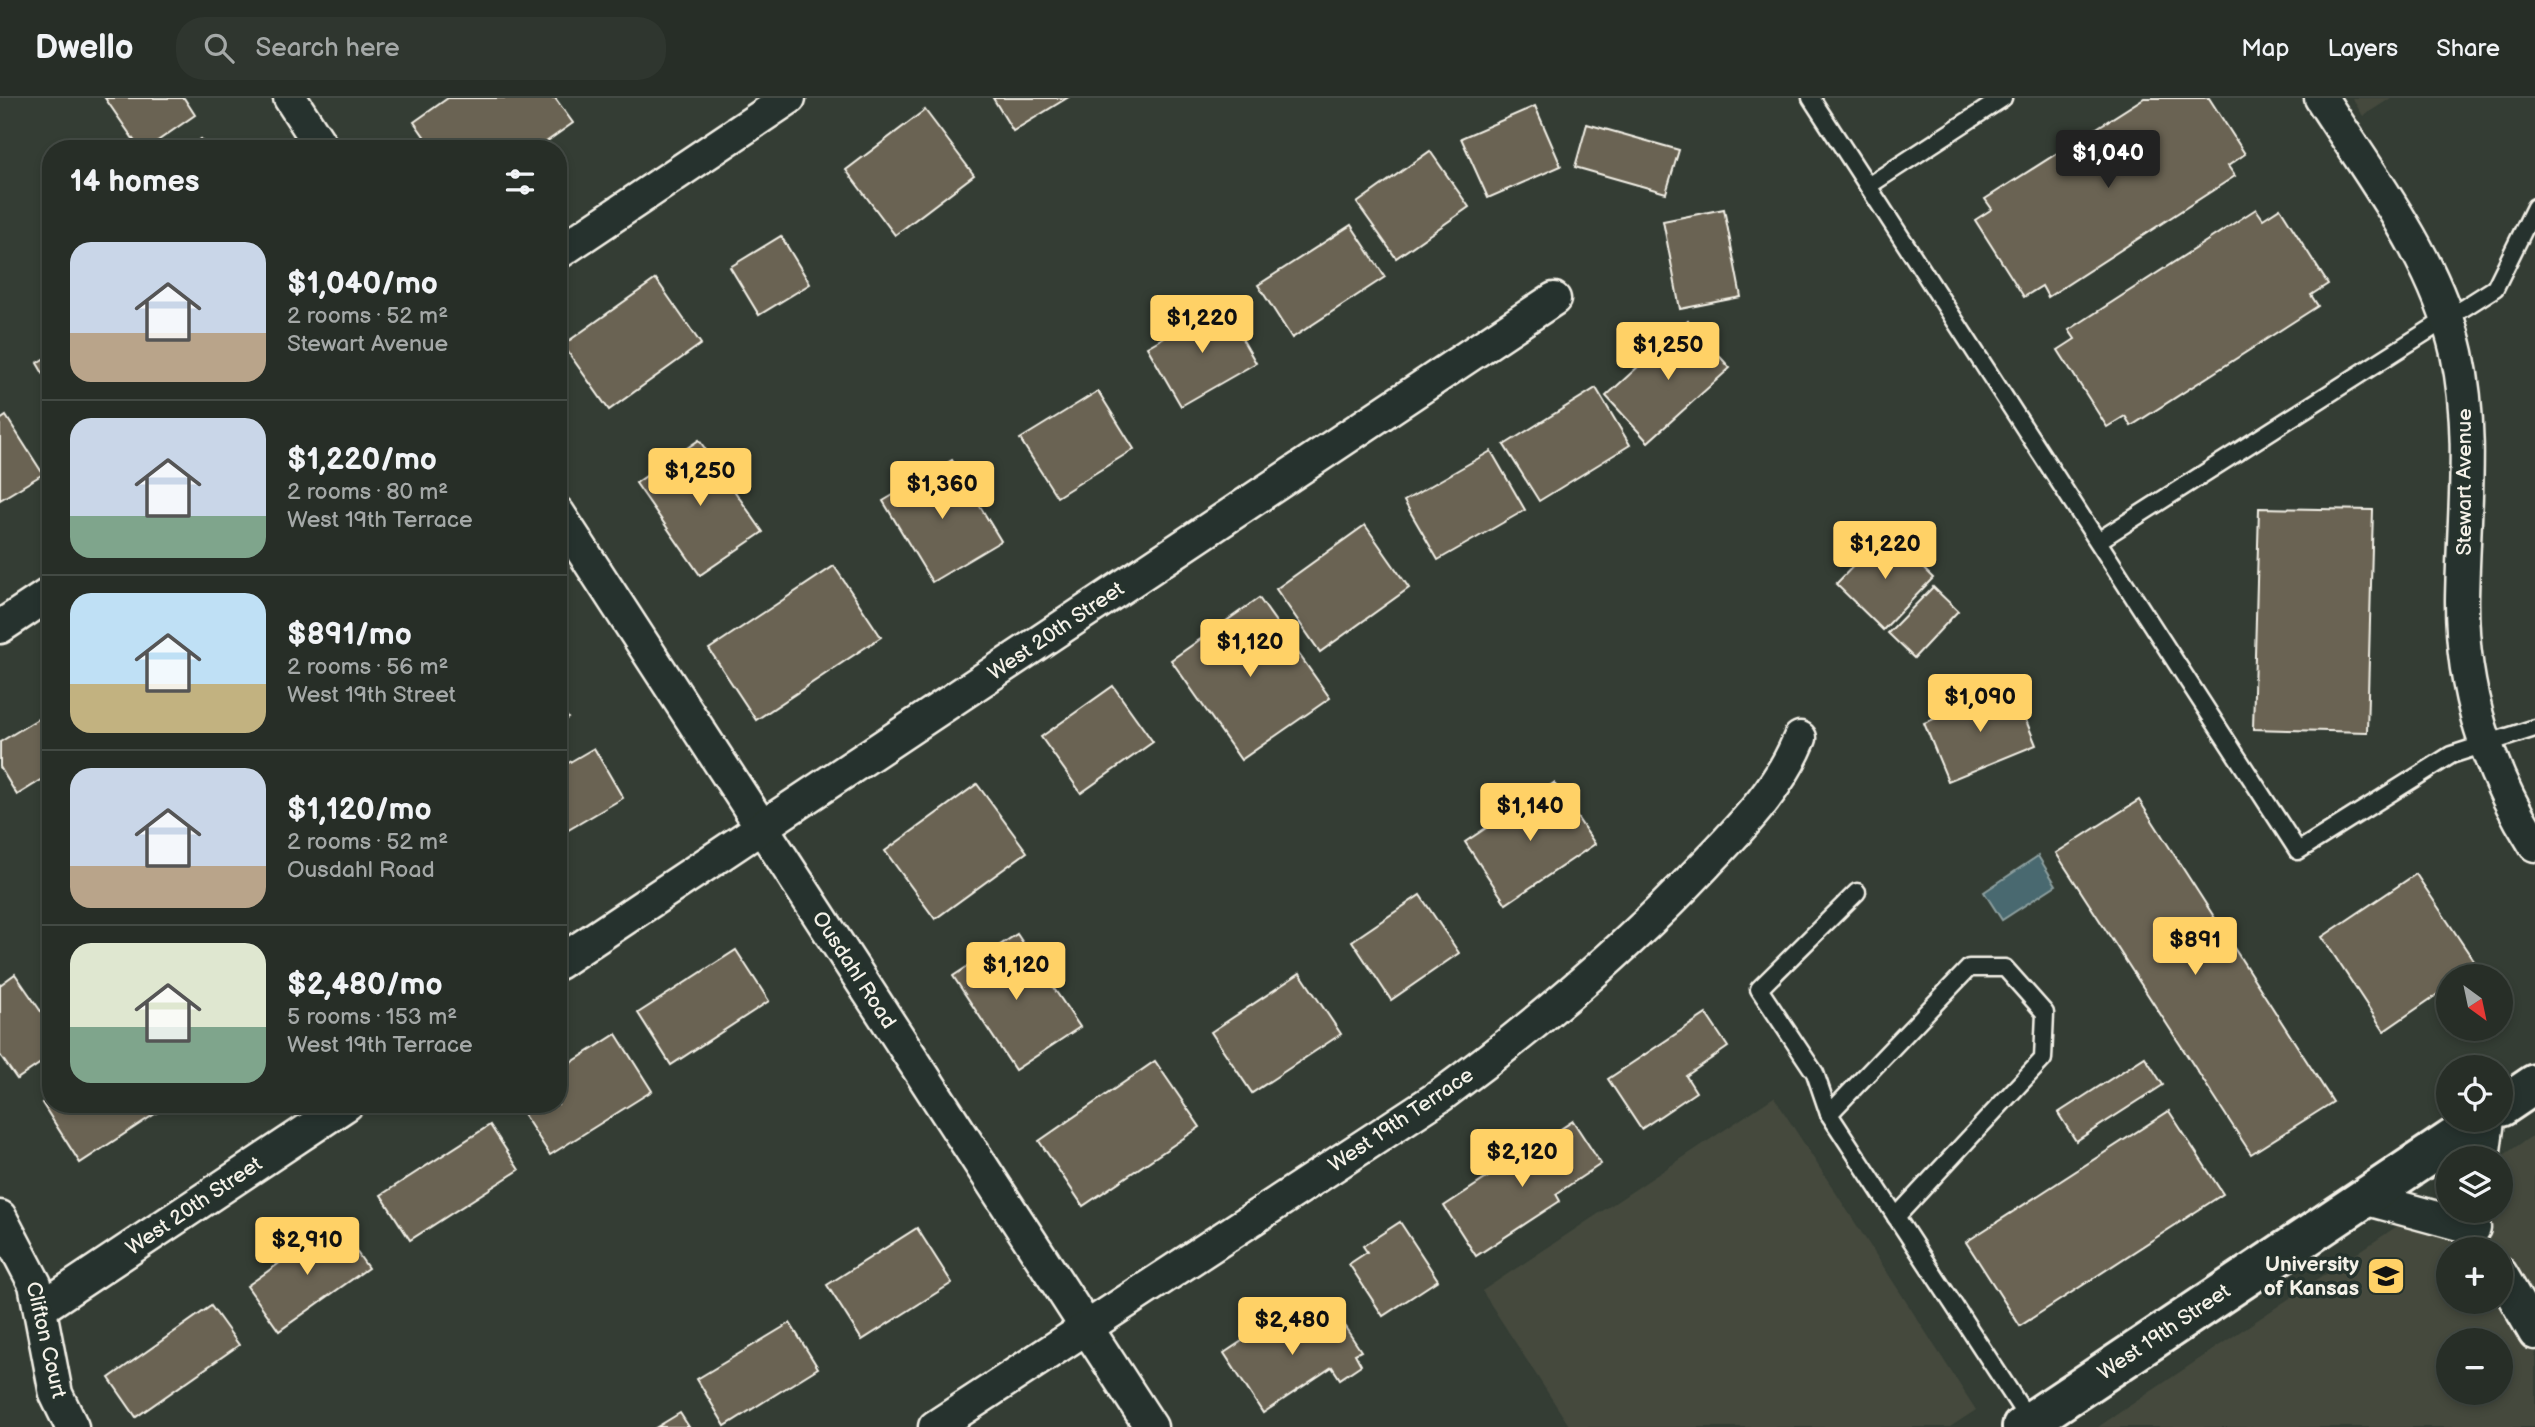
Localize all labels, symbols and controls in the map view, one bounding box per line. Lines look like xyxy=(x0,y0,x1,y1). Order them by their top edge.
search box xyxy=(176,17,666,80)
text: Dwello xyxy=(35,28,134,68)
icon: search xyxy=(200,29,238,67)
text: Search here xyxy=(256,33,400,64)
text: Map xyxy=(2241,34,2289,63)
text: Layers xyxy=(2327,34,2398,63)
text: Share xyxy=(2436,34,2500,63)
pin: $1,040 xyxy=(2051,130,2165,190)
text: $1,040 xyxy=(2072,139,2144,167)
icon: filters xyxy=(501,163,539,201)
text: 14 homes xyxy=(70,164,199,200)
text: $1,040/mo xyxy=(287,266,438,302)
icon: home xyxy=(126,270,210,354)
pin: $1,220 xyxy=(1145,296,1259,355)
text: 2 rooms · 52 m² xyxy=(287,302,448,330)
text: $1,220 xyxy=(1166,304,1238,332)
pin: $1,250 xyxy=(1611,322,1725,382)
text: Stewart Avenue xyxy=(287,330,448,358)
text: $1,250 xyxy=(1632,331,1704,359)
street label: Stewart Avenue xyxy=(2452,408,2477,556)
text: $1,220/mo xyxy=(287,442,437,478)
icon: home xyxy=(126,446,210,530)
pin: $1,250 xyxy=(643,448,757,508)
text: $1,250 xyxy=(664,457,736,485)
pin: $1,360 xyxy=(885,462,999,521)
text: $1,360 xyxy=(906,470,978,498)
text: 2 rooms · 80 m² xyxy=(287,478,448,506)
text: West 19th Terrace xyxy=(287,506,473,534)
pin: $1,220 xyxy=(1828,522,1942,581)
text: $1,220 xyxy=(1849,530,1921,558)
street label: West 20th Street xyxy=(983,576,1129,686)
text: $891/mo xyxy=(287,617,412,653)
pin: $1,120 xyxy=(1193,620,1307,679)
icon: home xyxy=(126,621,210,705)
text: $1,120 xyxy=(1216,628,1284,656)
text: 2 rooms · 56 m² xyxy=(287,653,449,681)
pin: $1,090 xyxy=(1923,674,2037,734)
text: West 19th Street xyxy=(287,681,456,709)
text: $1,090 xyxy=(1944,683,2016,711)
pin: $1,140 xyxy=(1473,784,1587,843)
text: $1,120/mo xyxy=(287,792,432,828)
text: $1,140 xyxy=(1496,792,1564,820)
icon: home xyxy=(126,796,210,880)
text: 2 rooms · 52 m² xyxy=(287,828,448,856)
text: Ousdahl Road xyxy=(287,856,435,884)
street label: Ousdahl Road xyxy=(807,907,901,1033)
pin: $891 xyxy=(2154,918,2236,977)
text: $891 xyxy=(2169,926,2221,954)
pin: $1,120 xyxy=(959,942,1073,1002)
text: $1,120 xyxy=(982,951,1050,979)
north arrow xyxy=(2436,964,2513,1041)
map controls xyxy=(2436,964,2513,1405)
text: $2,480/mo xyxy=(287,967,443,1003)
icon: home xyxy=(126,971,210,1055)
text: 5 rooms · 153 m² xyxy=(287,1003,457,1031)
text: West 19th Terrace xyxy=(287,1031,473,1059)
button: locate xyxy=(2436,1055,2513,1132)
street label: West 19th Terrace xyxy=(1324,1062,1478,1178)
pin: $2,120 xyxy=(1465,1130,1579,1189)
text: $2,120 xyxy=(1486,1138,1558,1166)
button: layers xyxy=(2436,1146,2513,1223)
street label: West 20th Street xyxy=(121,1151,267,1261)
pin: $2,910 xyxy=(250,1218,364,1277)
text: $2,910 xyxy=(271,1226,343,1254)
button: + xyxy=(2436,1237,2513,1314)
place label: University of Kansas xyxy=(2264,1252,2359,1301)
school or university icon: University of Kansas xyxy=(2365,1255,2407,1297)
street label: West 19th Street xyxy=(2093,1278,2235,1385)
street label: Clifton Court xyxy=(20,1279,72,1401)
pin: $2,480 xyxy=(1235,1298,1349,1357)
text: $2,480 xyxy=(1254,1306,1330,1334)
button: − xyxy=(2436,1328,2513,1405)

